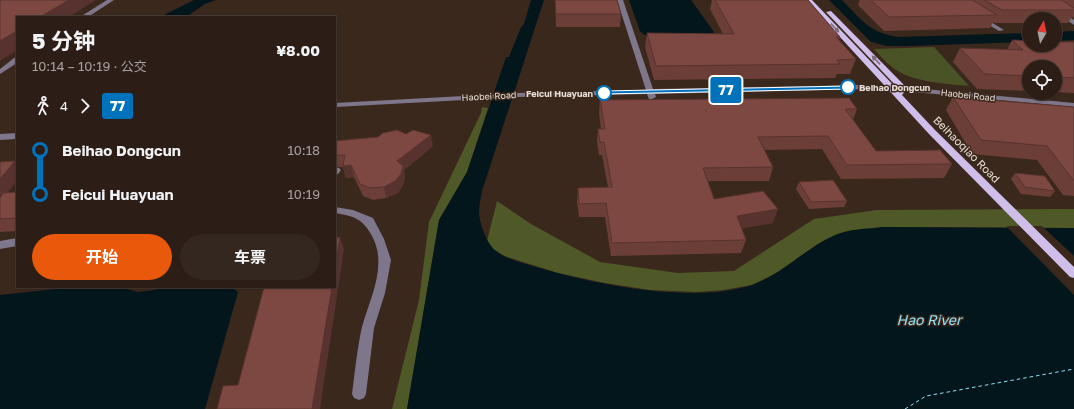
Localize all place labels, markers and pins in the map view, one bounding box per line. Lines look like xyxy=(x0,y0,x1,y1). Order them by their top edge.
marker: Beihao Dongcun xyxy=(840,79,856,95)
place label: Beihao Dongcun xyxy=(859,82,931,93)
marker: Feicui Huayuan xyxy=(596,85,612,101)
place label: Feicui Huayuan xyxy=(526,88,594,99)

